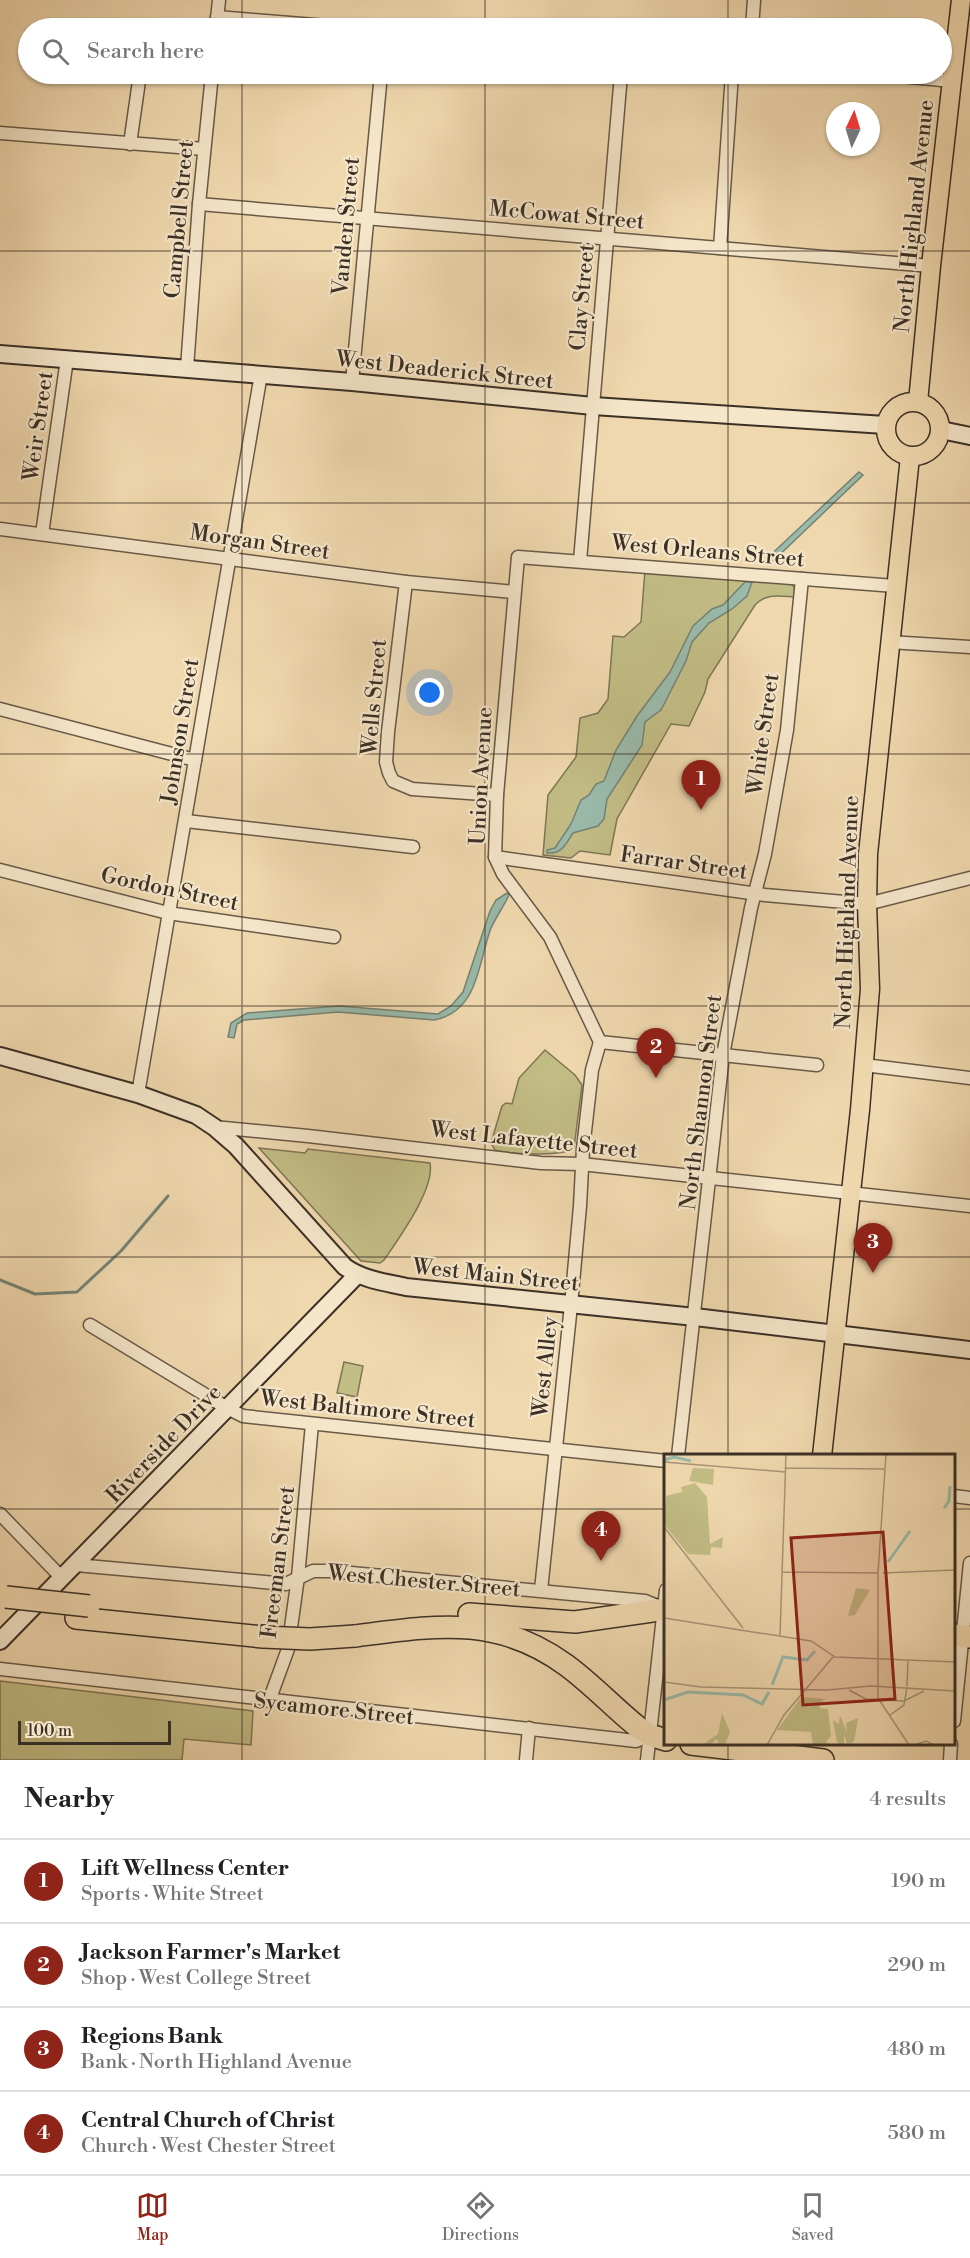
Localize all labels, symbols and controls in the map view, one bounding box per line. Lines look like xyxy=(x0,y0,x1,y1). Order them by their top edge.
search box xyxy=(18,18,952,84)
icon: search xyxy=(39,35,72,68)
text: Search here xyxy=(87,38,204,65)
street label: North Highland Avenue xyxy=(889,98,940,334)
north arrow xyxy=(826,102,880,156)
street label: Campbell Street xyxy=(159,138,200,300)
street label: Vanden Street xyxy=(327,155,366,298)
street label: McCowat Street xyxy=(488,195,646,236)
street label: Clay Street xyxy=(564,242,601,352)
street label: West Deaderick Street xyxy=(334,346,555,395)
street label: Weir Street xyxy=(17,369,60,484)
street label: Morgan Street xyxy=(188,519,332,566)
street label: West Orleans Street xyxy=(609,530,806,573)
street label: Wells Street xyxy=(356,638,393,757)
street label: Johnson Street xyxy=(155,656,205,807)
street label: White Street xyxy=(741,671,785,798)
your location xyxy=(415,678,444,707)
street label: Union Avenue xyxy=(464,706,499,846)
pin: 1 xyxy=(682,760,720,810)
street label: North Highland Avenue xyxy=(830,795,865,1029)
street label: Farrar Street xyxy=(618,841,749,886)
street label: Gordon Street xyxy=(98,862,241,917)
street label: North Shannon Street xyxy=(675,993,728,1212)
pin: 2 xyxy=(636,1028,676,1078)
street label: West Lafayette Street xyxy=(428,1116,639,1165)
pin: 3 xyxy=(854,1224,892,1273)
street label: West Main Street xyxy=(410,1253,581,1298)
street label: West Alley xyxy=(527,1315,564,1420)
street label: Riverside Drive xyxy=(101,1379,228,1509)
street label: West Baltimore Street xyxy=(258,1385,477,1434)
inset map xyxy=(664,1454,955,1745)
street label: Freeman Street xyxy=(256,1484,301,1640)
pin: 4 xyxy=(582,1512,620,1561)
street label: West Chester Street xyxy=(325,1560,522,1603)
street label: Sycamore Street xyxy=(252,1688,416,1731)
scale bar xyxy=(18,1718,171,1746)
text: 100 m xyxy=(27,1721,72,1741)
text: Nearby xyxy=(24,1783,114,1815)
text: 4 results xyxy=(869,1787,946,1812)
text: Lift Wellness Center xyxy=(81,1855,289,1882)
text: 1 xyxy=(39,1869,48,1894)
text: 190 m xyxy=(891,1869,946,1894)
text: Sports · White Street xyxy=(81,1882,264,1907)
text: Jackson Farmer's Market xyxy=(81,1939,340,1966)
text: 2 xyxy=(37,1953,50,1978)
text: 290 m xyxy=(888,1953,946,1978)
text: Shop · West College Street xyxy=(81,1966,311,1991)
text: Regions Bank xyxy=(81,2023,223,2050)
text: 3 xyxy=(37,2037,50,2062)
text: 480 m xyxy=(887,2037,946,2062)
text: Bank · North Highland Avenue xyxy=(81,2050,352,2075)
text: Central Church of Christ xyxy=(81,2107,335,2134)
text: 4 xyxy=(37,2121,50,2146)
text: 580 m xyxy=(888,2121,946,2146)
text: Church · West Chester Street xyxy=(81,2134,336,2159)
tab: Map xyxy=(136,2189,169,2245)
tab: Directions xyxy=(442,2189,519,2245)
tab: Saved xyxy=(792,2189,834,2245)

